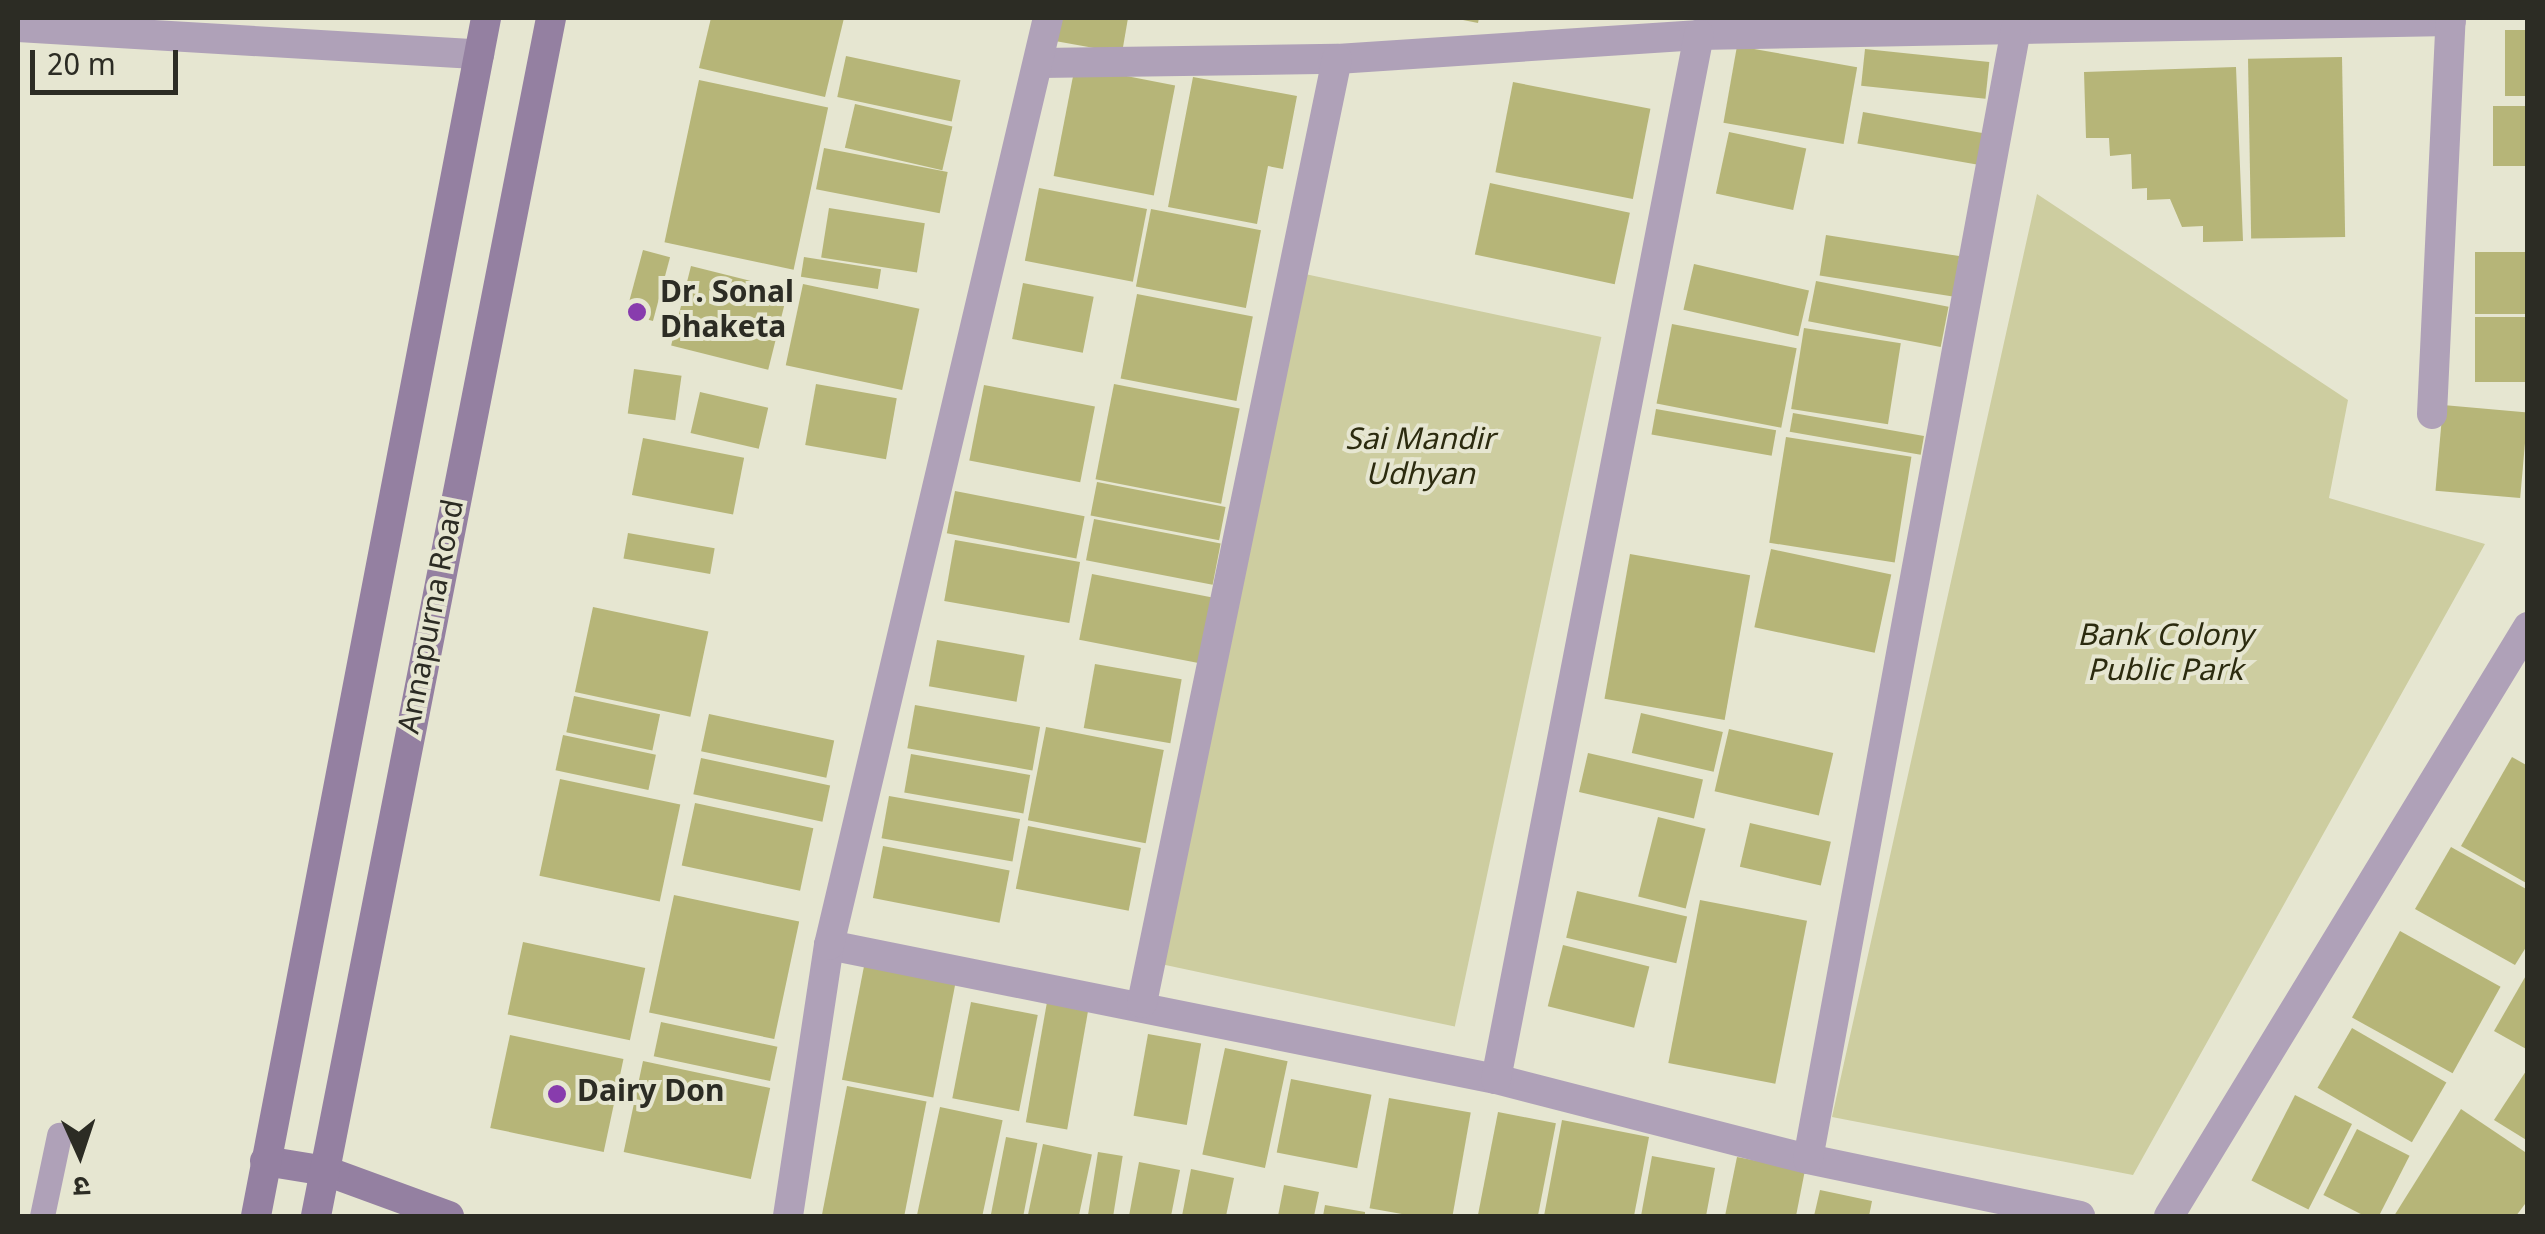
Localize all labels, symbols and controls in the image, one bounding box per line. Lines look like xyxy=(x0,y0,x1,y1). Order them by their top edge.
scale bar xyxy=(35,30,182,92)
text: 20 m xyxy=(47,48,116,87)
place label: Dr. Sonal Dhaketa xyxy=(660,277,794,348)
marker: Dr. Sonal Dhaketa xyxy=(624,299,650,325)
park label: Sai Mandir Udhyan xyxy=(1345,424,1495,494)
street label: Annapurna Road xyxy=(394,497,474,737)
park label: Bank Colony Public Park xyxy=(2077,620,2253,690)
place label: Dairy Don xyxy=(577,1076,724,1112)
marker: Dairy Don xyxy=(546,1083,568,1105)
north arrow xyxy=(30,1104,130,1204)
text: उ xyxy=(72,1166,91,1202)

